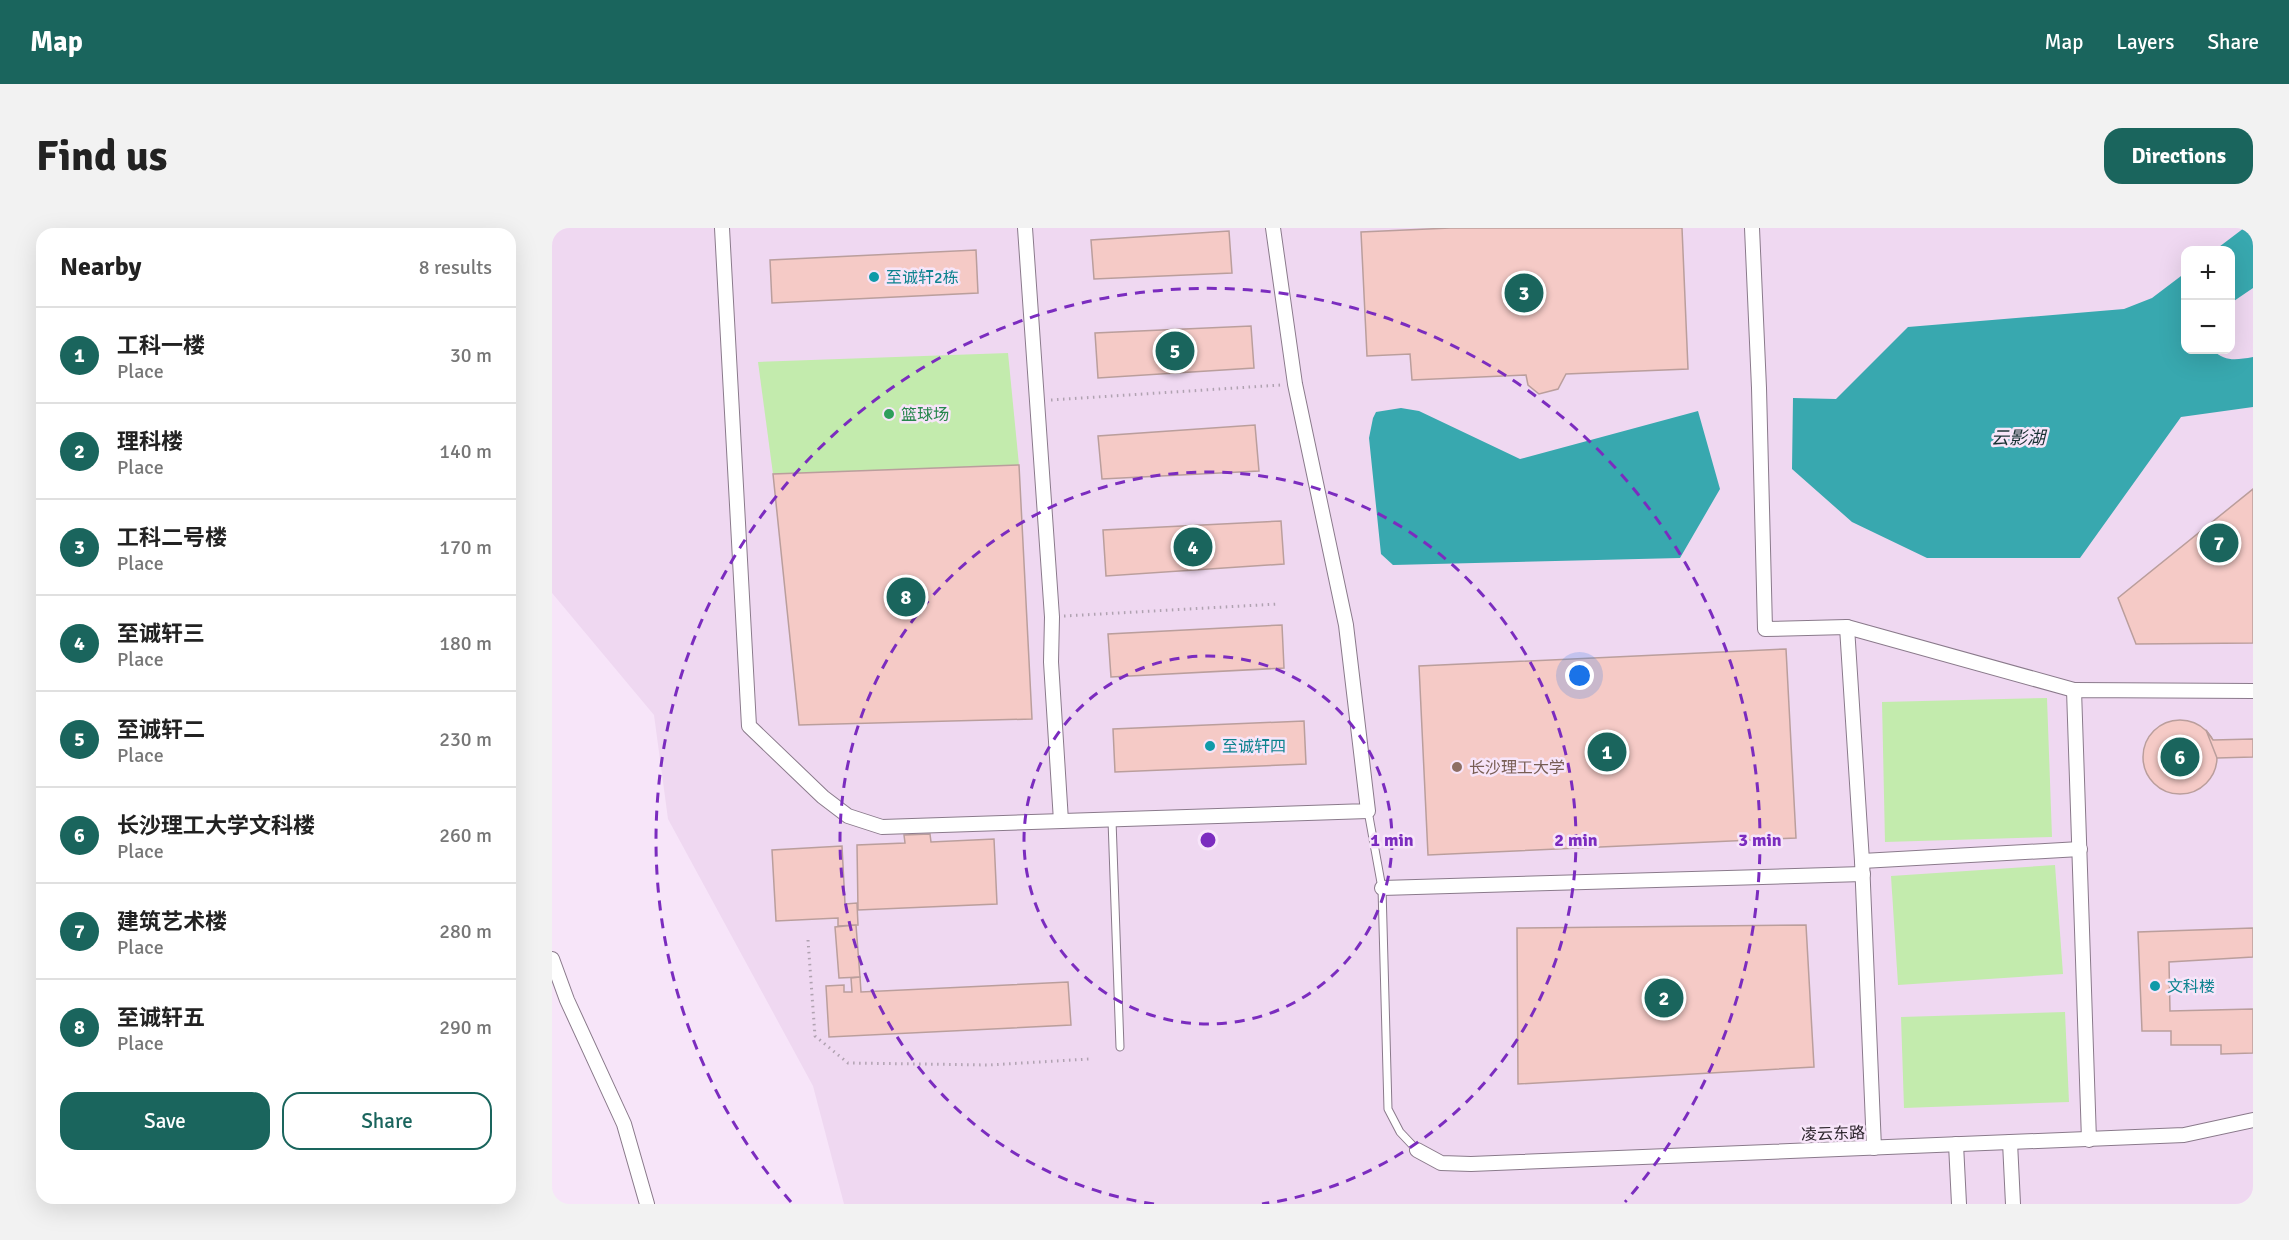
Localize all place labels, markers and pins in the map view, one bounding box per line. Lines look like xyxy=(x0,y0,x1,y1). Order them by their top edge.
place label: 至诚轩2栋 xyxy=(886,268,959,288)
marker: 至诚轩2栋 xyxy=(867,270,881,284)
pin: 3 xyxy=(1504,270,1544,316)
pin: 5 xyxy=(1156,328,1194,374)
place label: 篮球场 xyxy=(901,405,949,425)
marker: 篮球场 xyxy=(882,407,896,421)
pin: 7 xyxy=(2200,520,2238,566)
pin: 4 xyxy=(1174,524,1212,570)
pin: 8 xyxy=(886,574,926,620)
pin: 1 xyxy=(1588,730,1626,774)
pin: 6 xyxy=(2160,734,2200,780)
place label: 至诚轩四 xyxy=(1222,737,1286,757)
marker: 至诚轩四 xyxy=(1203,739,1217,753)
place label: 长沙理工大学 xyxy=(1469,758,1565,778)
marker: 长沙理工大学 xyxy=(1450,760,1464,774)
centre of rings xyxy=(1198,830,1218,850)
pin: 2 xyxy=(1644,976,1684,1020)
place label: 文科楼 xyxy=(2167,977,2215,997)
marker: 文科楼 xyxy=(2148,979,2162,993)

